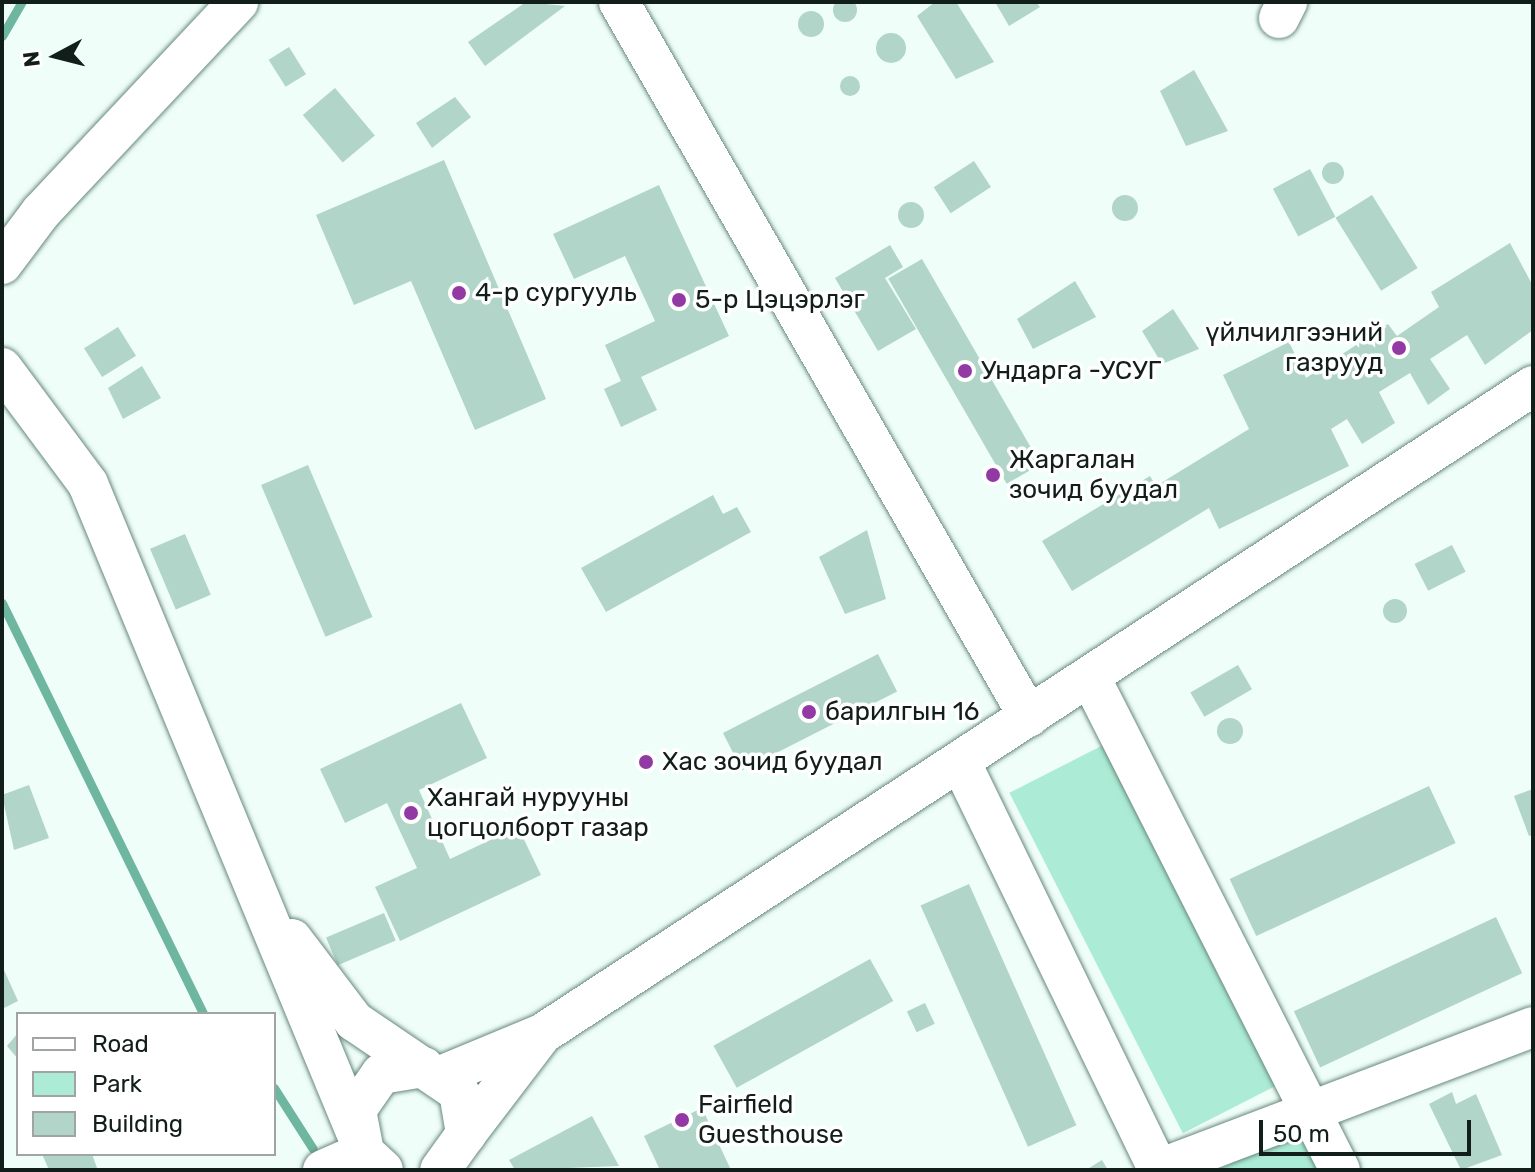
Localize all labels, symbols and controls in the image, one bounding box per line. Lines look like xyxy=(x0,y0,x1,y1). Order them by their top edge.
north arrow xyxy=(16,16,96,96)
text: N xyxy=(17,49,46,68)
place label: 4-р сургууль xyxy=(475,277,637,309)
marker: 4-р сургууль xyxy=(450,284,468,302)
place label: 5-р Цэцэрлэг xyxy=(695,284,865,316)
marker: 5-р Цэцэрлэг xyxy=(670,291,688,309)
place label: үйлчилгээний газрууд xyxy=(1206,317,1383,378)
marker: үйлчилгээний газрууд xyxy=(1390,339,1408,357)
place label: Ундарга -УСУГ xyxy=(981,355,1161,387)
marker: Ундарга -УСУГ xyxy=(956,362,974,380)
place label: Жаргалан зочид буудал xyxy=(1009,444,1178,506)
marker: Жаргалан зочид буудал xyxy=(984,466,1002,484)
place label: барилгын 16 xyxy=(825,696,979,728)
marker: барилгын 16 xyxy=(800,703,818,721)
place label: Хас зочид буудал xyxy=(662,746,883,778)
marker: Хас зочид буудал xyxy=(637,753,655,771)
place label: Хангай нурууны цогцолборт газар xyxy=(427,782,649,844)
marker: Хангай нурууны цогцолборт газар xyxy=(402,804,420,822)
legend xyxy=(16,1012,276,1156)
text: Road xyxy=(92,1030,149,1058)
text: Park xyxy=(92,1070,142,1098)
place label: Fairfield Guesthouse xyxy=(698,1089,844,1150)
scale bar xyxy=(1263,1104,1475,1154)
text: Building xyxy=(92,1110,183,1138)
marker: Fairfield Guesthouse xyxy=(673,1111,691,1129)
text: 50 m xyxy=(1273,1120,1330,1148)

